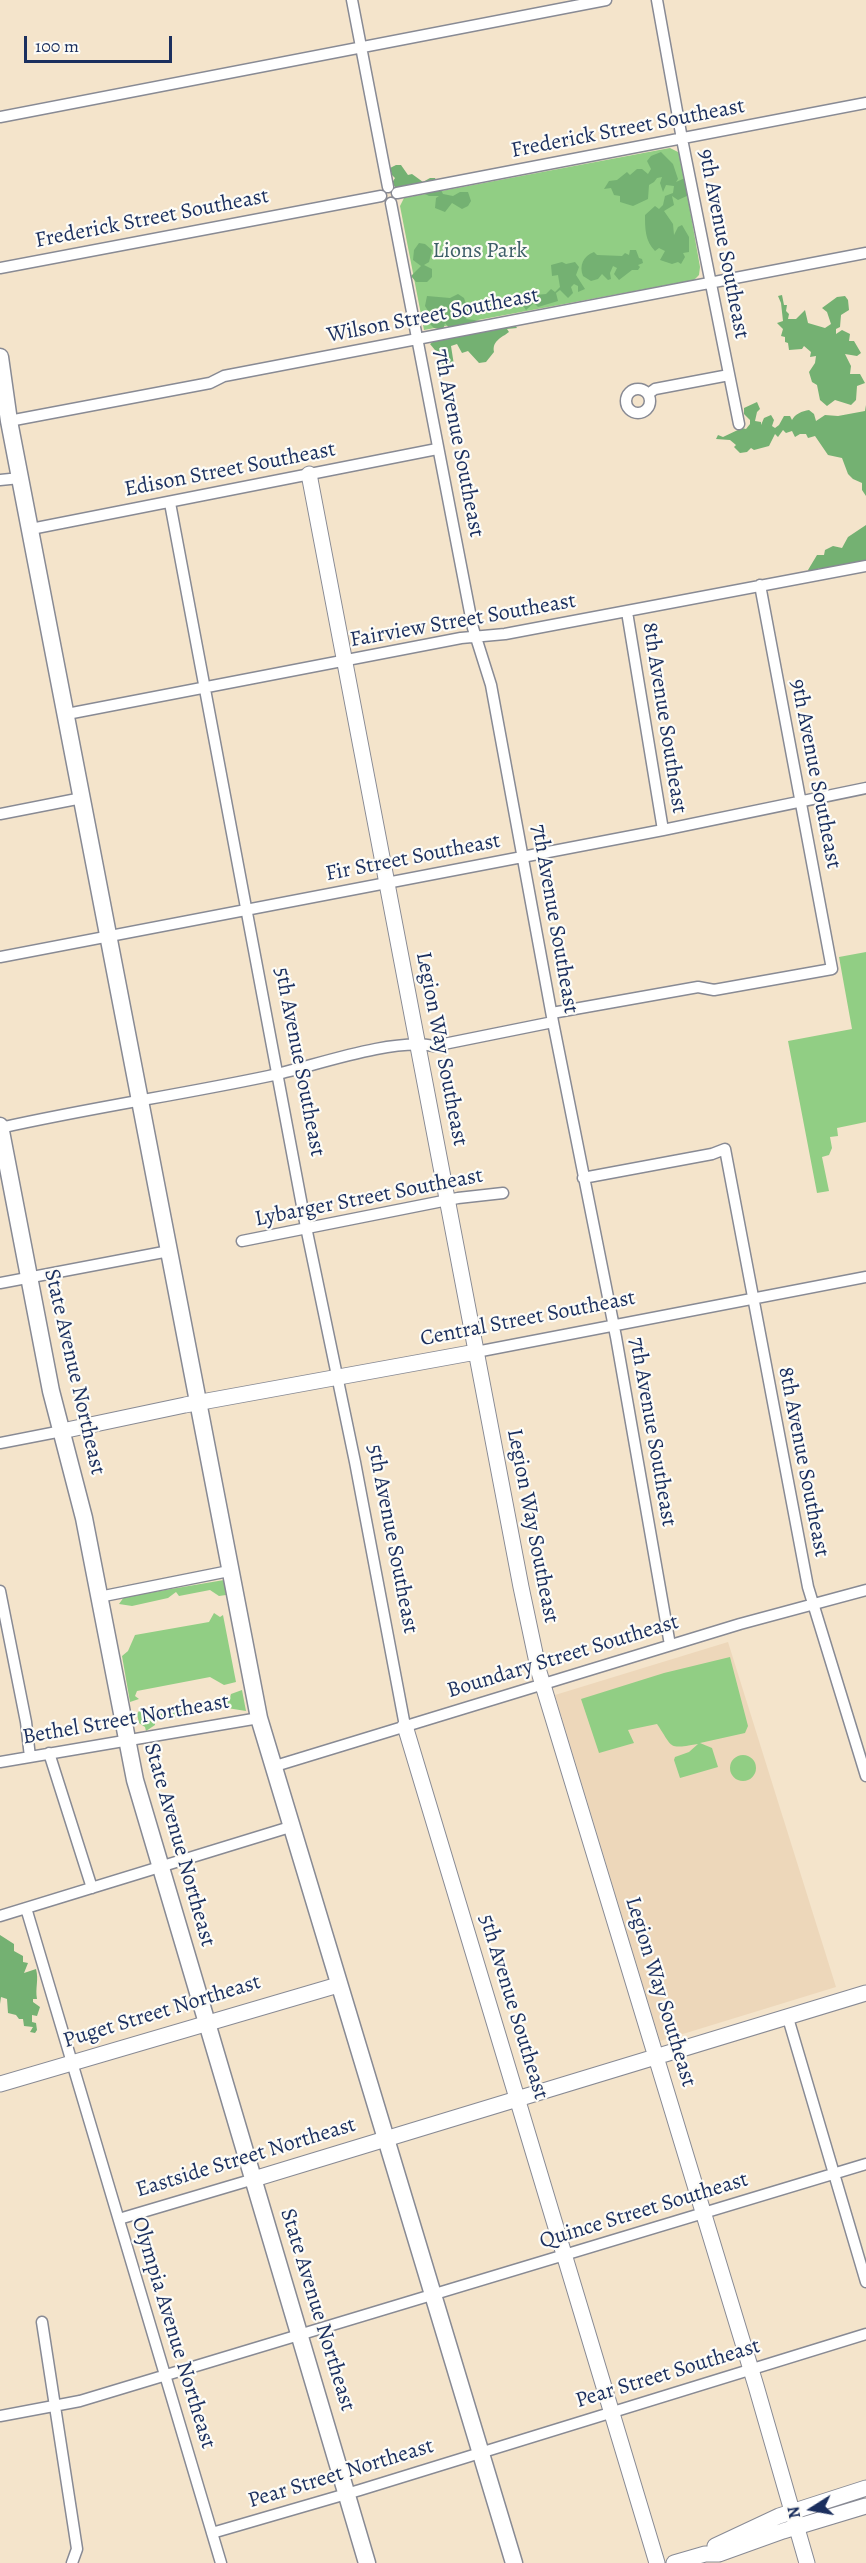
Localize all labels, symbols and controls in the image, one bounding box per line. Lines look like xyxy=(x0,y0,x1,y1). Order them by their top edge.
scale bar xyxy=(27,24,176,62)
text: 100 m xyxy=(35,34,79,58)
street label: Frederick Street Southeast xyxy=(509,93,747,165)
street label: 9th Avenue Southeast xyxy=(692,147,754,341)
street label: Frederick Street Southeast xyxy=(33,183,271,255)
park label: Lions Park xyxy=(433,239,527,265)
street label: Wilson Street Southeast xyxy=(325,283,541,349)
street label: 7th Avenue Southeast xyxy=(427,346,489,540)
street label: Edison Street Southeast xyxy=(122,437,338,503)
street label: Fairview Street Southeast xyxy=(348,588,578,654)
street label: 8th Avenue Southeast xyxy=(636,621,692,815)
street label: 9th Avenue Southeast xyxy=(784,677,846,871)
street label: 7th Avenue Southeast xyxy=(524,822,584,1016)
street label: Fir Street Southeast xyxy=(323,828,503,888)
street label: Legion Way Southeast xyxy=(409,950,473,1148)
street label: 5th Avenue Southeast xyxy=(268,965,330,1159)
street label: Lybarger Street Southeast xyxy=(253,1163,485,1233)
street label: State Avenue Northeast xyxy=(37,1266,111,1478)
street label: Central Street Southeast xyxy=(418,1285,638,1353)
street label: 7th Avenue Southeast xyxy=(622,1335,682,1529)
street label: 8th Avenue Southeast xyxy=(772,1365,834,1559)
street label: Legion Way Southeast xyxy=(500,1427,564,1625)
street label: 5th Avenue Southeast xyxy=(361,1442,423,1636)
street label: Boundary Street Southeast xyxy=(444,1609,682,1705)
street label: Bethel Street Northeast xyxy=(20,1689,232,1751)
street label: State Avenue Northeast xyxy=(137,1740,221,1950)
street label: Legion Way Southeast xyxy=(619,1894,701,2090)
street label: 5th Avenue Southeast xyxy=(472,1911,554,2103)
street label: Puget Street Northeast xyxy=(60,1969,264,2055)
street label: Eastside Street Northeast xyxy=(133,2112,359,2204)
street label: Quince Street Southeast xyxy=(537,2167,751,2255)
street label: State Avenue Northeast xyxy=(274,2205,360,2415)
street label: Olympia Avenue Northeast xyxy=(125,2214,221,2452)
street label: Pear Street Southeast xyxy=(572,2333,764,2415)
street label: Pear Street Northeast xyxy=(245,2433,437,2515)
north arrow xyxy=(782,2479,842,2539)
text: N xyxy=(782,2505,806,2520)

